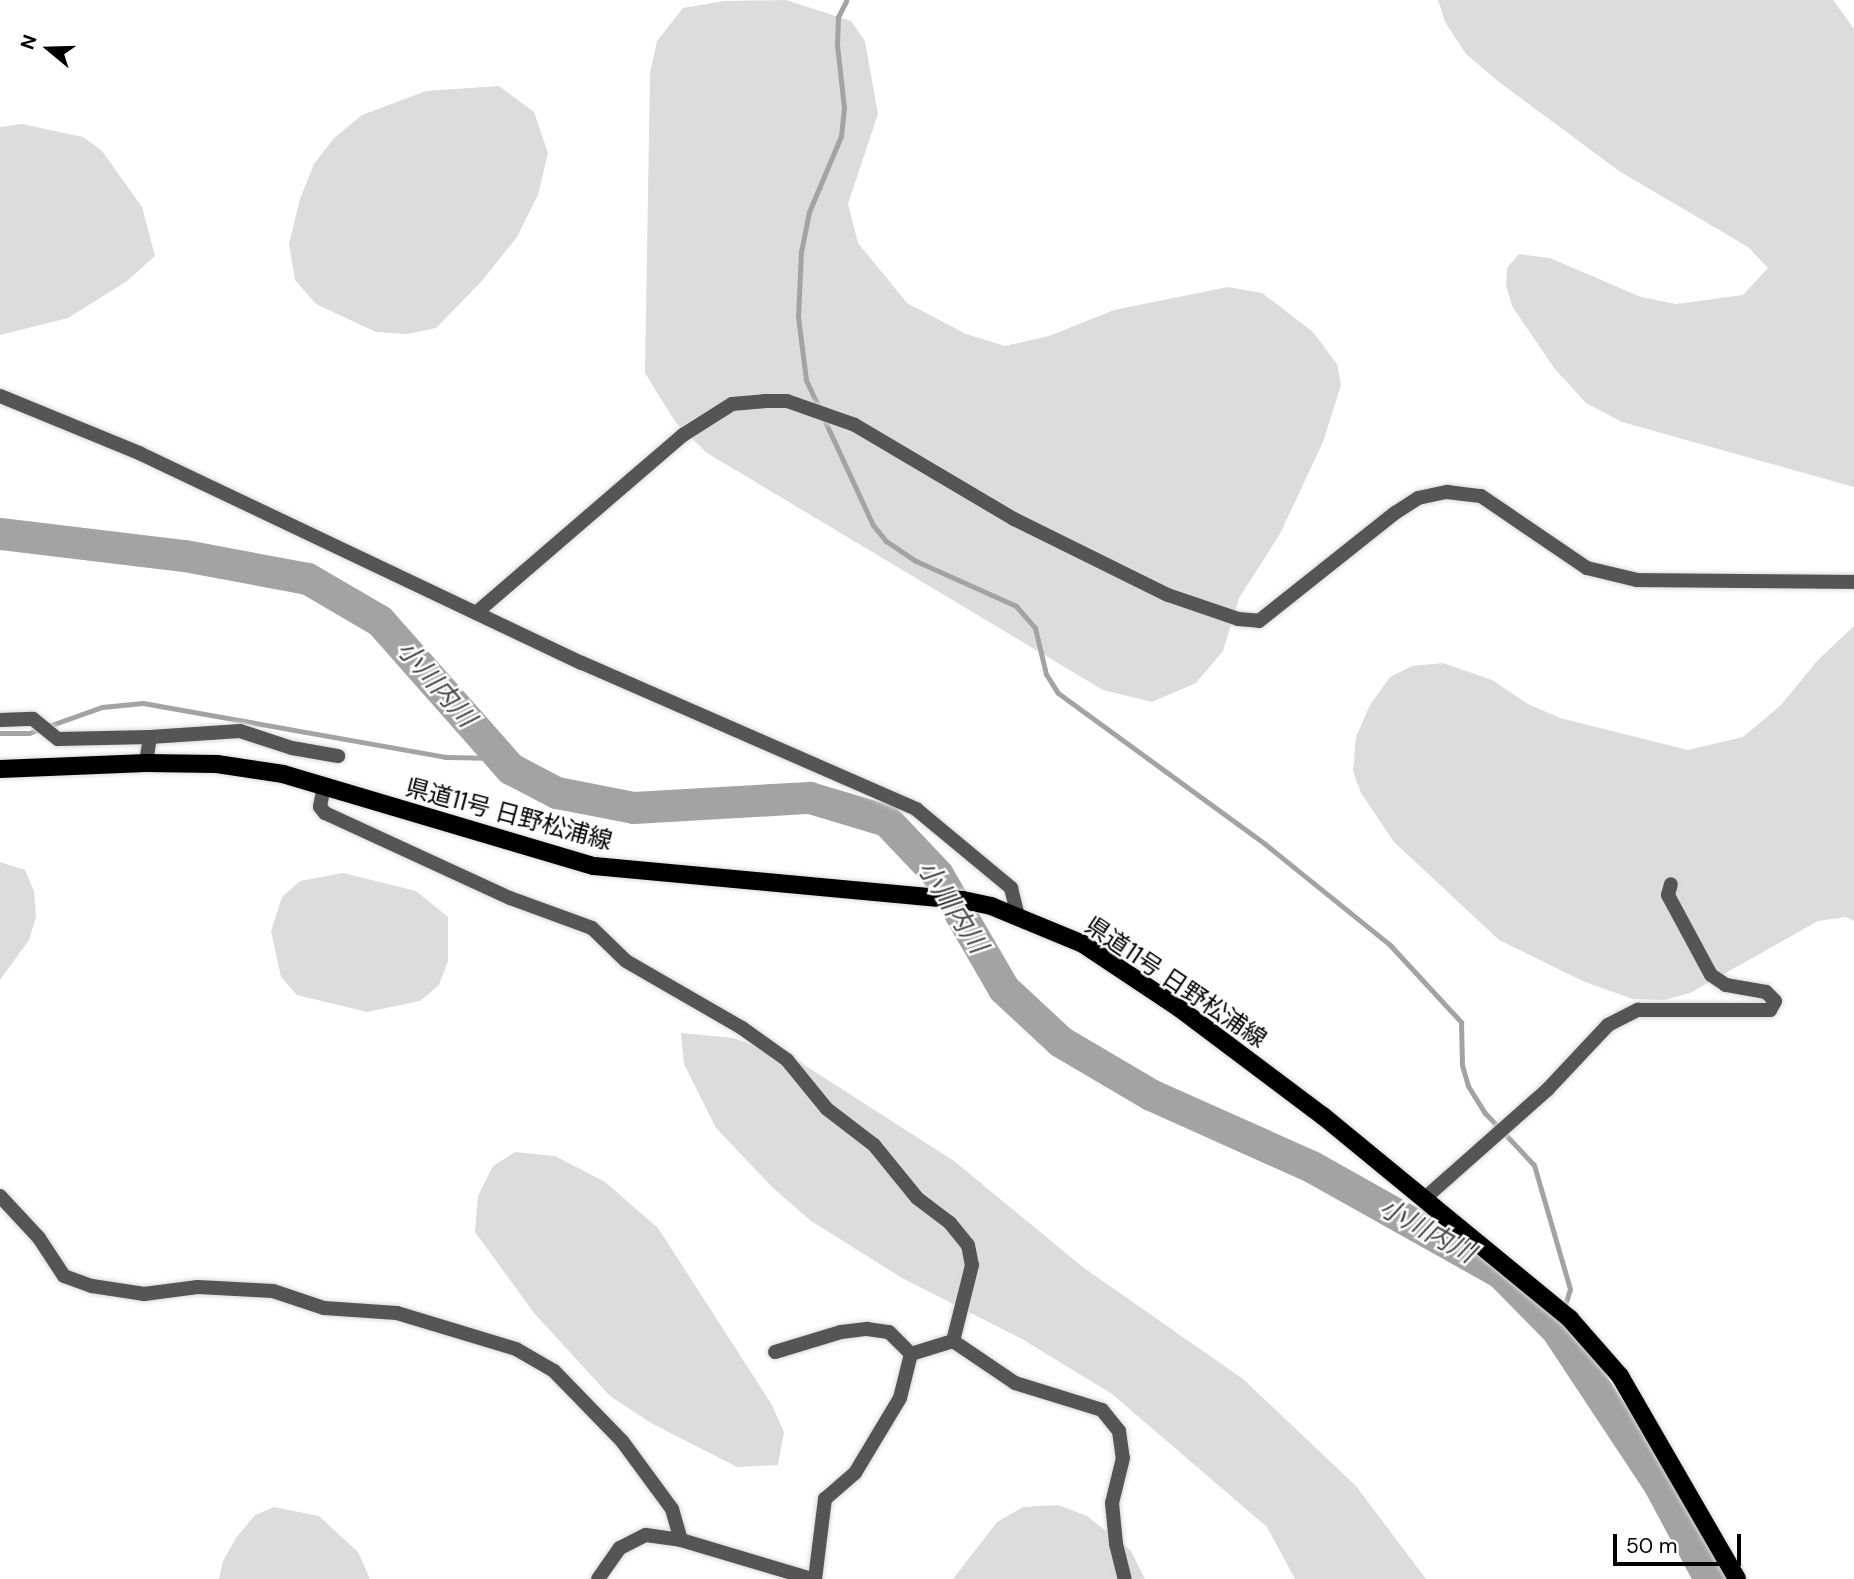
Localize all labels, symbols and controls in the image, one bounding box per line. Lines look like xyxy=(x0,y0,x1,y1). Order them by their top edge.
north arrow xyxy=(14,14,84,84)
text: N xyxy=(15,31,43,53)
water label: 小川内川 xyxy=(390,635,482,733)
street label: 県道11号 日野松浦線 xyxy=(402,772,616,856)
water label: 小川内川 xyxy=(911,855,993,959)
street label: 県道11号 日野松浦線 xyxy=(1080,910,1272,1054)
water label: 小川内川 xyxy=(1374,1192,1480,1270)
scale bar xyxy=(1616,1520,1744,1564)
text: 50 m xyxy=(1626,1532,1677,1560)

